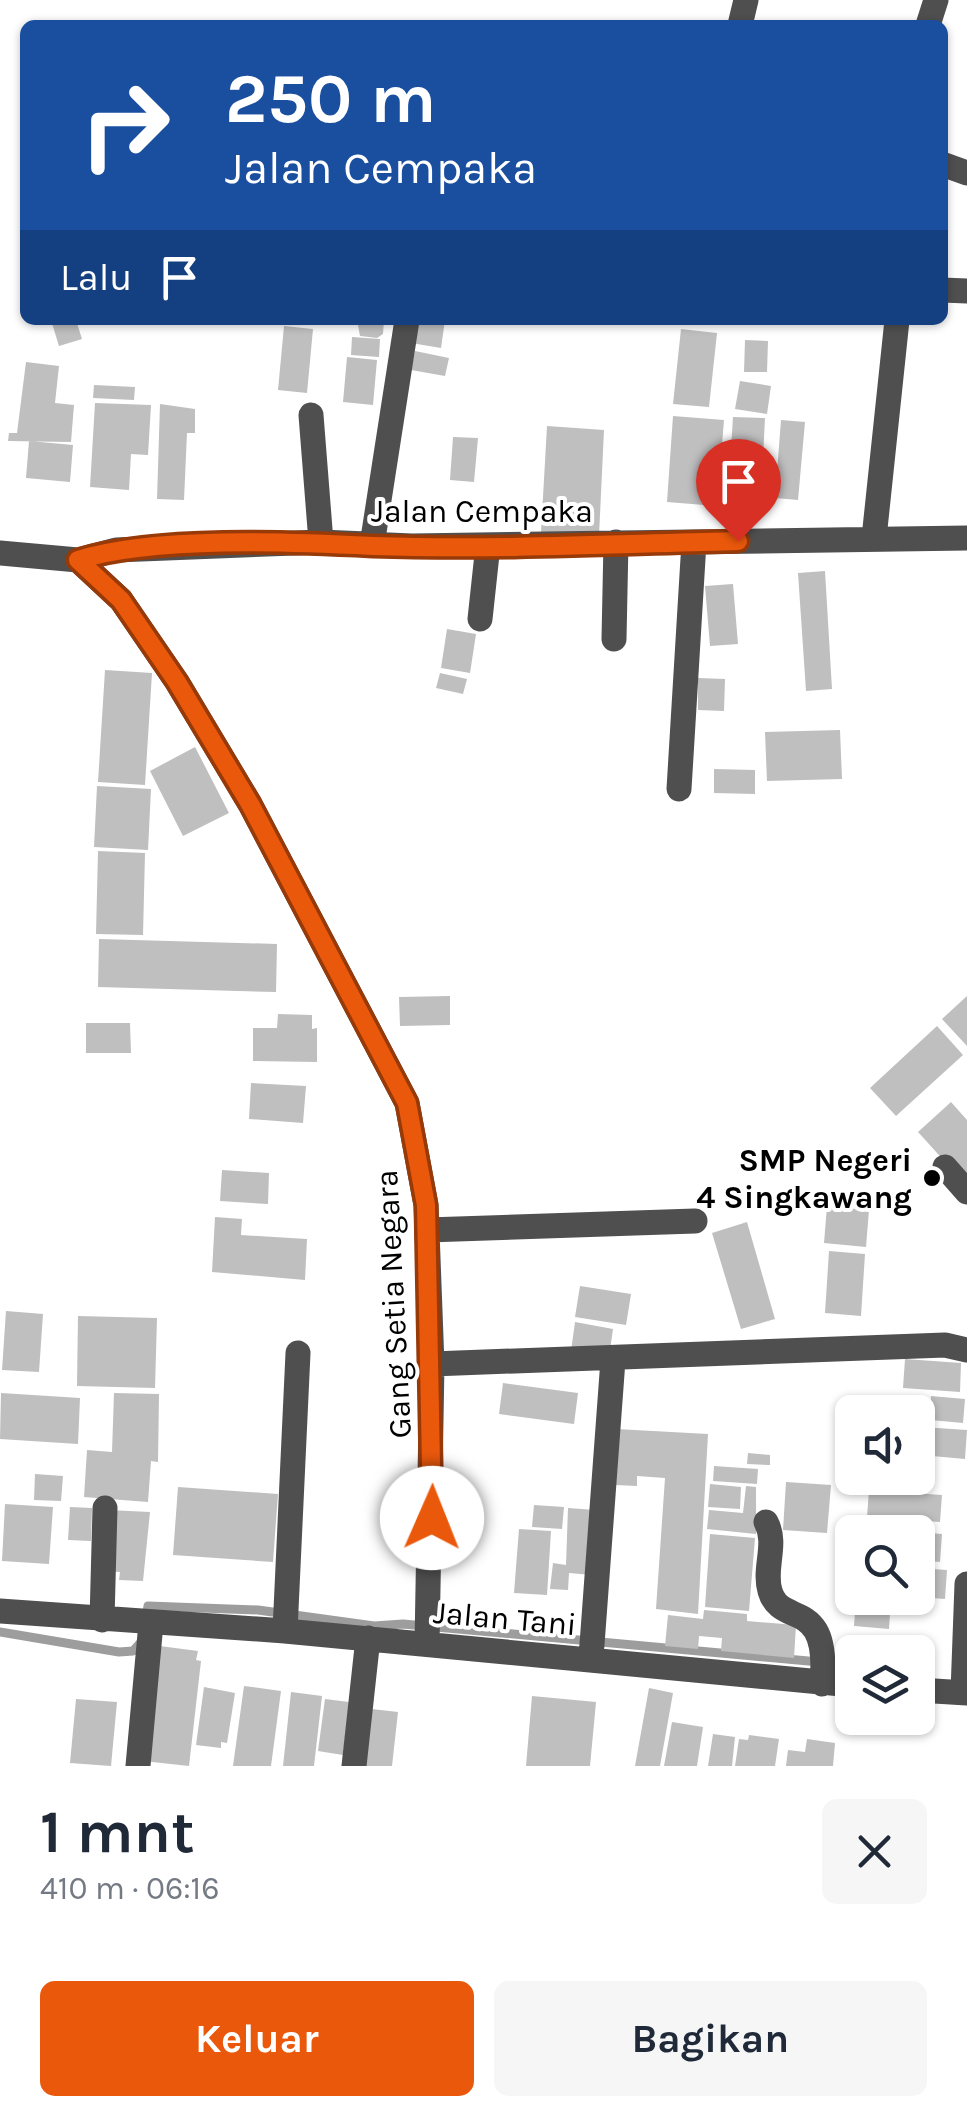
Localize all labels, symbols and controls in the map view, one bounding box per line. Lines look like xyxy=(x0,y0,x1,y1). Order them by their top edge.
text: 250 m xyxy=(225,58,437,140)
icon: right xyxy=(60,60,190,190)
text: Jalan Cempaka xyxy=(225,142,537,194)
icon: arrive xyxy=(152,250,207,305)
text: Lalu xyxy=(60,255,132,300)
pin xyxy=(696,439,781,542)
icon: arrive xyxy=(711,454,766,509)
street label: Jalan Cempaka xyxy=(371,493,593,530)
place label: SMP Negeri 4 Singkawang xyxy=(696,1142,912,1216)
marker: SMP Negeri 4 Singkawang xyxy=(921,1167,943,1189)
street label: Gang Setia Negara xyxy=(368,1169,419,1439)
map controls xyxy=(835,1395,935,1735)
button: sound xyxy=(835,1395,935,1495)
position arrow xyxy=(380,1466,484,1570)
button: search xyxy=(835,1515,935,1615)
street label: Jalan Tani xyxy=(432,1594,578,1643)
button: layers xyxy=(835,1635,935,1735)
text: 1 mnt xyxy=(40,1797,195,1867)
button: close xyxy=(822,1799,927,1904)
text: 410 m · 06:16 xyxy=(40,1870,219,1907)
button: Keluar xyxy=(40,1981,474,2096)
button: Bagikan xyxy=(494,1981,927,2096)

